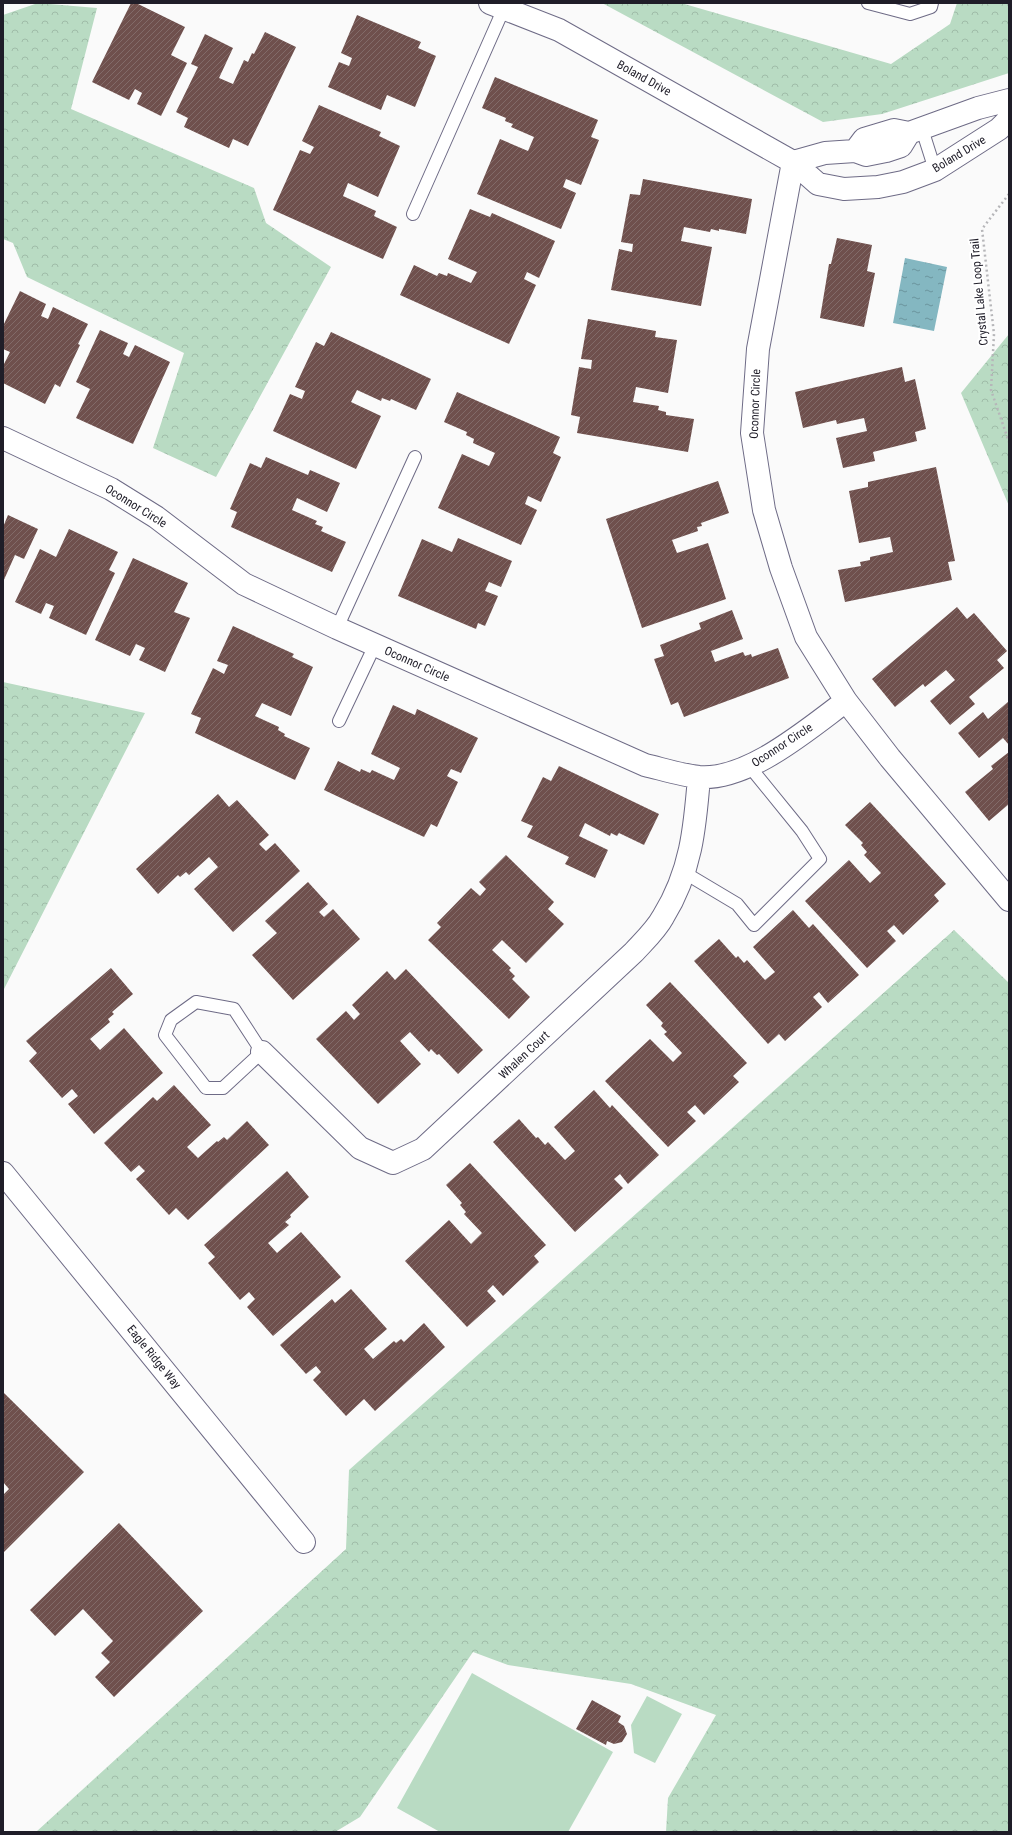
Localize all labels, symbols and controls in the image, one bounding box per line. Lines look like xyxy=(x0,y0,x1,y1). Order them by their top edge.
street label: Boland Drive xyxy=(615,57,674,99)
street label: Boland Drive xyxy=(930,132,988,175)
street label: Crystal Lake Loop Trail xyxy=(967,238,991,346)
street label: Oconnor Circle xyxy=(747,368,763,439)
street label: Oconnor Circle xyxy=(103,482,170,531)
street label: Oconnor Circle xyxy=(382,643,452,685)
street label: Oconnor Circle xyxy=(749,720,815,770)
street label: Whalen Court xyxy=(496,1028,552,1082)
street label: Eagle Ridge Way xyxy=(124,1322,184,1392)

